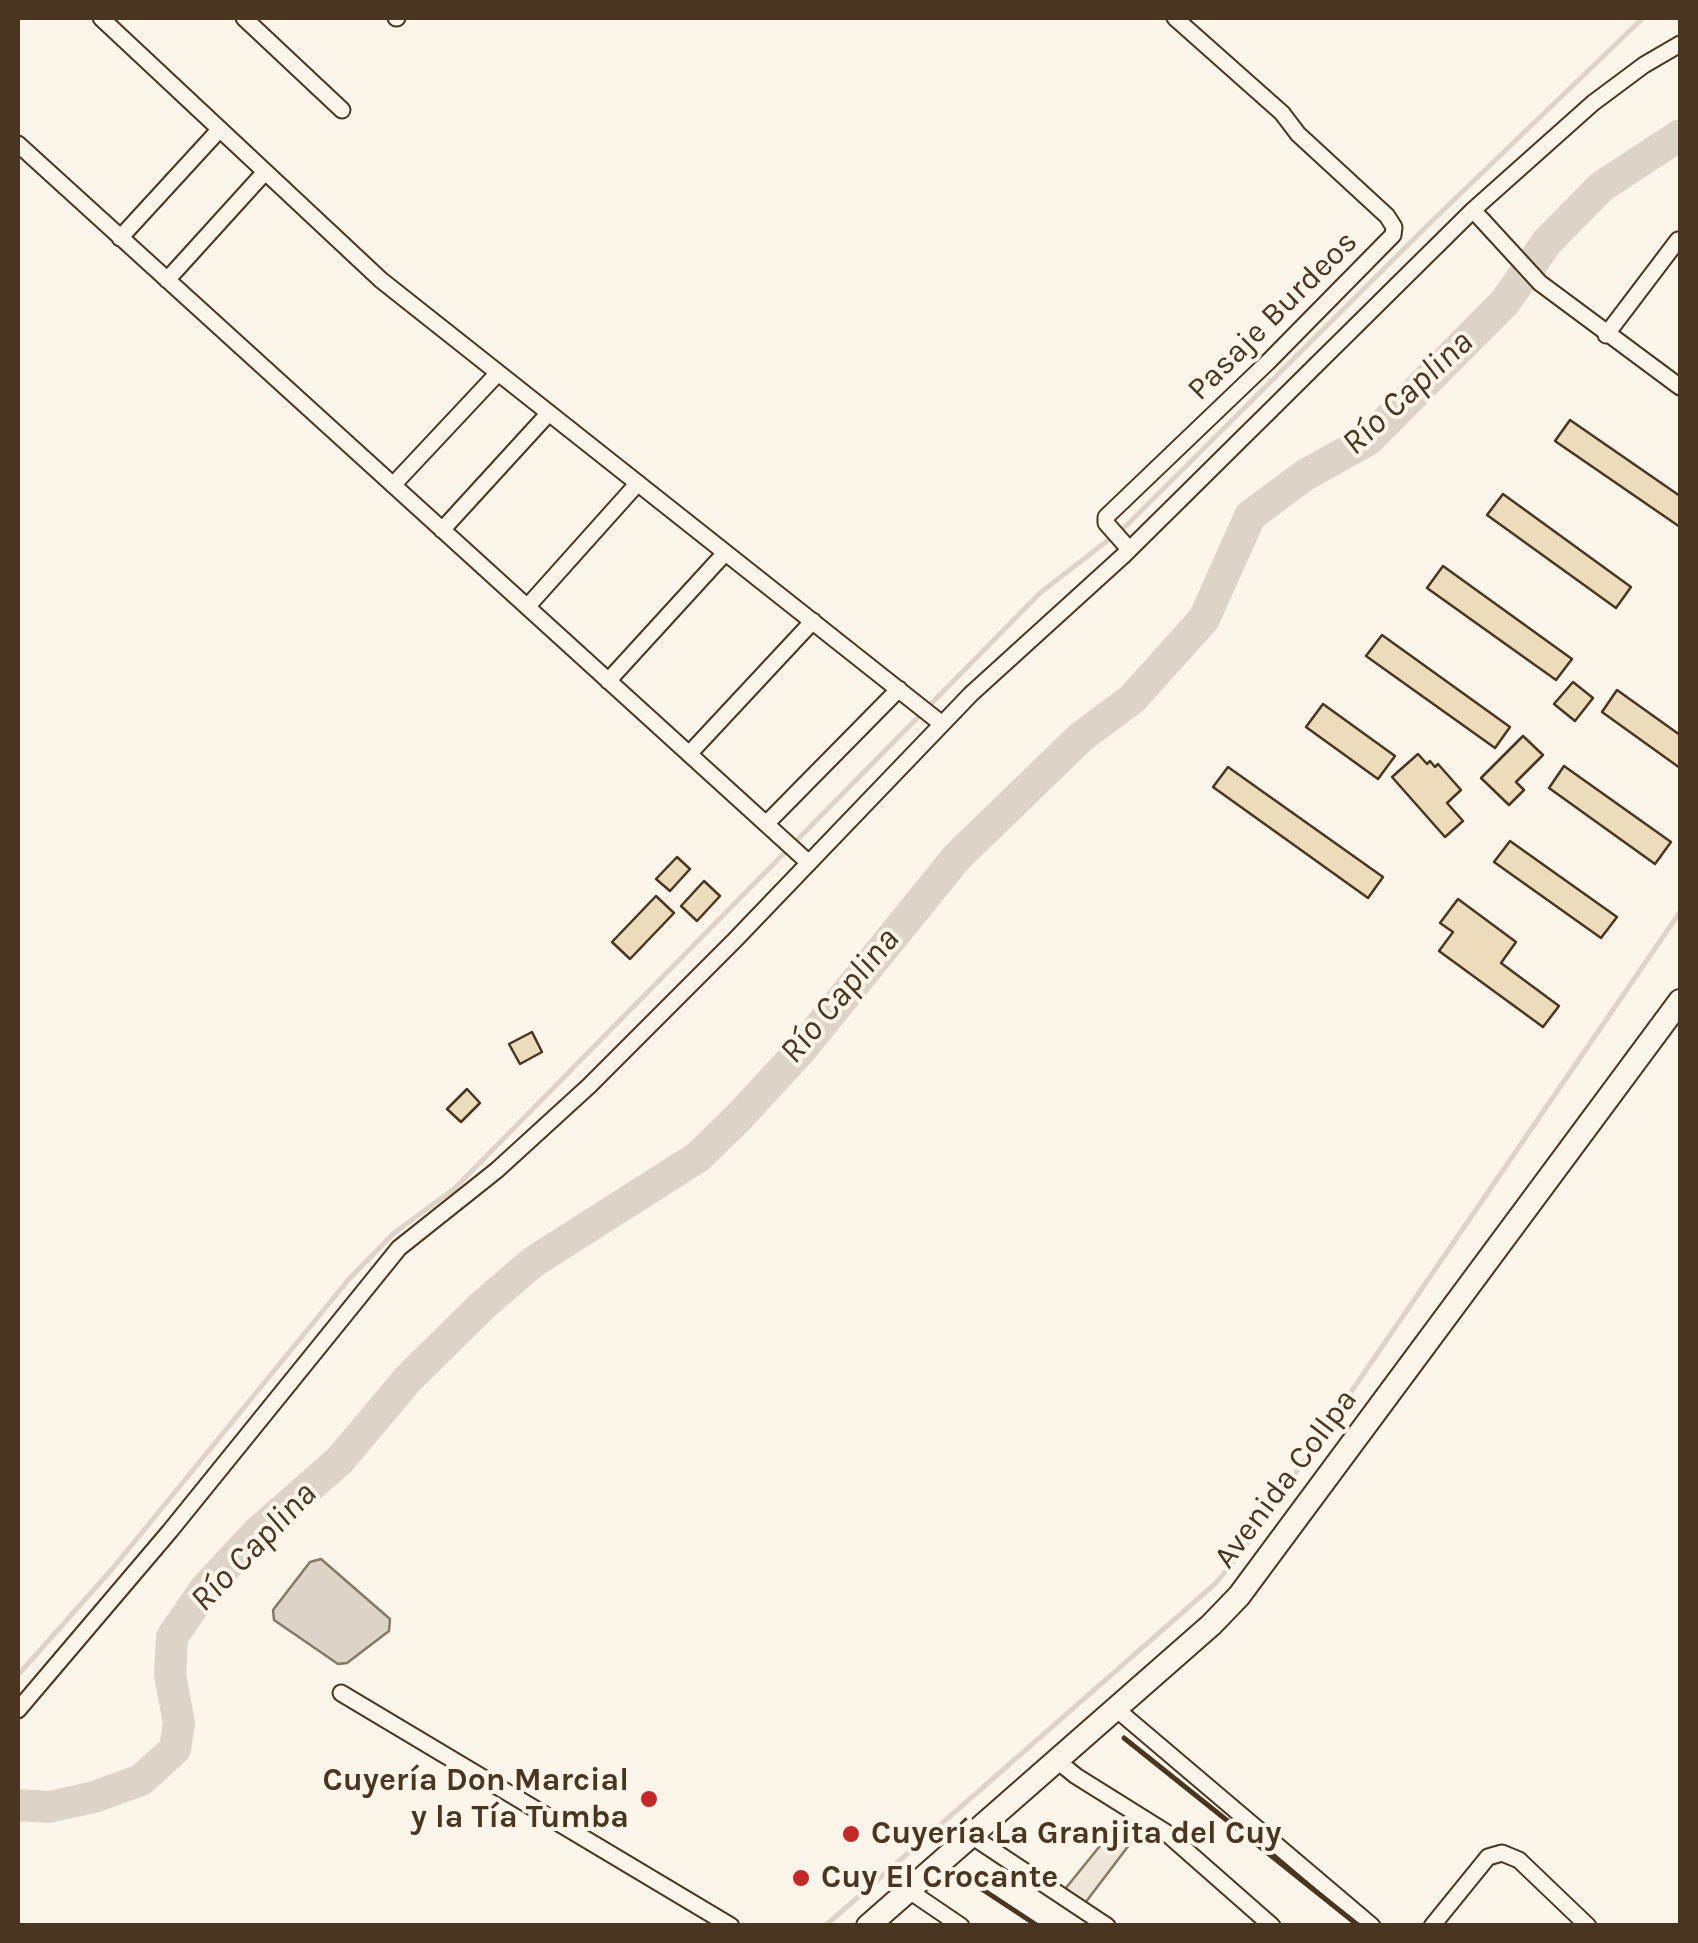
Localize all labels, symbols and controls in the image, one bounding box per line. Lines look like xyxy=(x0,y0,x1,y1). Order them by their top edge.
street label: Pasaje Burdeos xyxy=(1180,223,1366,409)
water label: Río Caplina xyxy=(1334,322,1482,464)
water label: Río Caplina xyxy=(771,920,909,1072)
street label: Avenida Collpa xyxy=(1206,1382,1366,1576)
water label: Río Caplina xyxy=(182,1473,326,1621)
place label: Cuyería Don Marcial y la Tía Tumba xyxy=(322,1762,629,1837)
marker: Cuyería Don Marcial y la Tía Tumba xyxy=(638,1788,660,1810)
place label: Cuyería La Granjita del Cuy xyxy=(871,1815,1281,1853)
marker: Cuyería La Granjita del Cuy xyxy=(840,1823,862,1845)
place label: Cuy El Crocante xyxy=(821,1859,1058,1897)
marker: Cuy El Crocante xyxy=(790,1867,812,1889)

